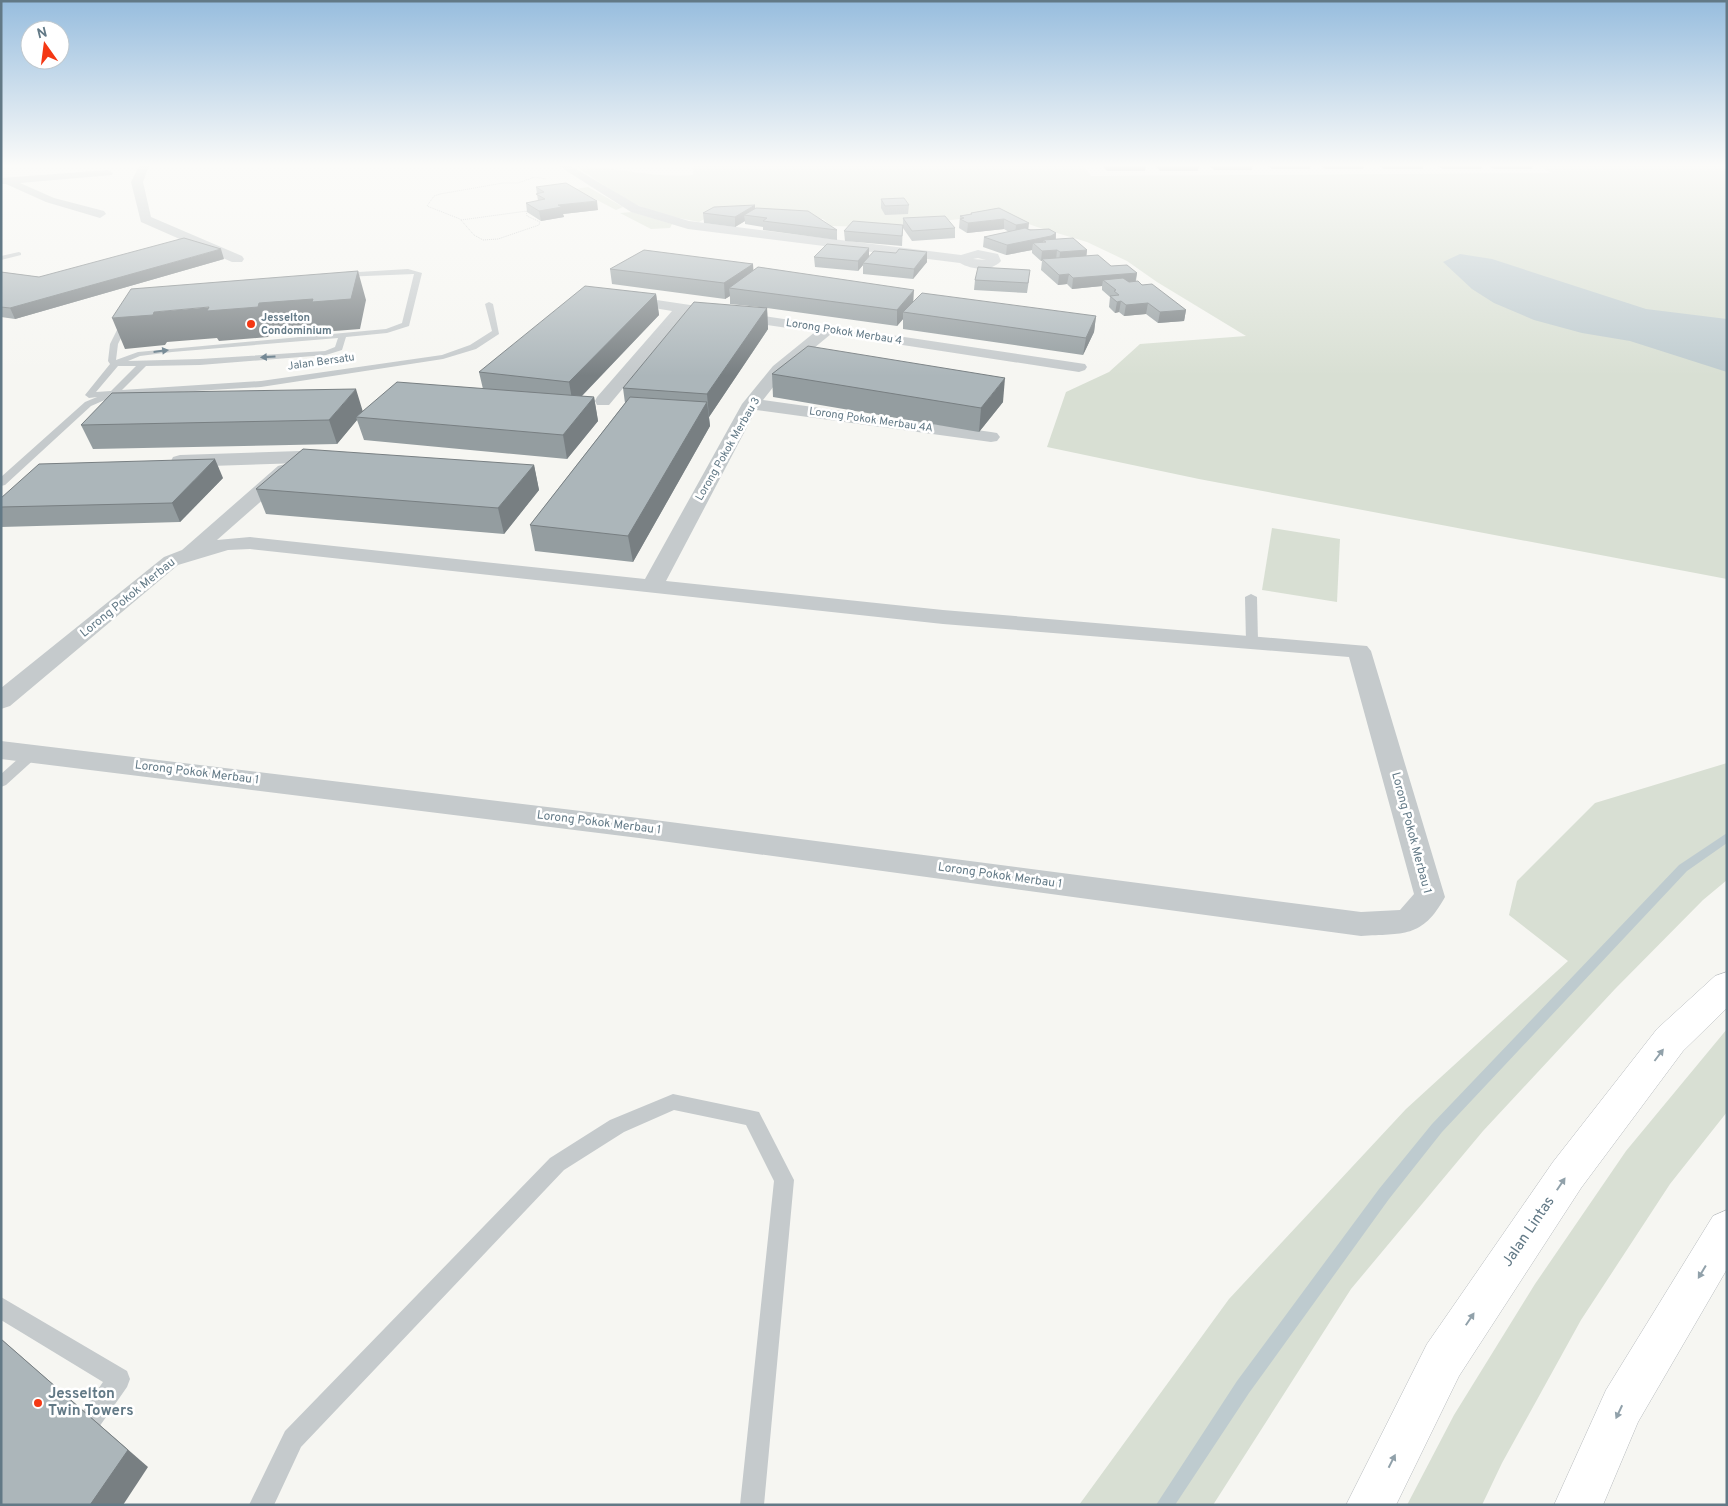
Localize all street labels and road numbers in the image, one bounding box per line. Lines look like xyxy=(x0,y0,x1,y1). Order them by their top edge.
street label: Lorong Pokok Merbau 4 xyxy=(785,316,903,348)
street label: Jalan Bersatu xyxy=(287,350,355,374)
street label: Lorong Pokok Merbau 3 xyxy=(693,395,763,503)
street label: Lorong Pokok Merbau 4A xyxy=(808,404,934,436)
street label: Lorong Pokok Merbau xyxy=(77,555,179,641)
street label: Lorong Pokok Merbau 1 xyxy=(134,757,260,789)
street label: Lorong Pokok Merbau 1 xyxy=(1387,770,1435,896)
street label: Lorong Pokok Merbau 1 xyxy=(536,807,662,839)
street label: Lorong Pokok Merbau 1 xyxy=(937,859,1063,893)
street label: Jalan Lintas xyxy=(1498,1193,1560,1271)

